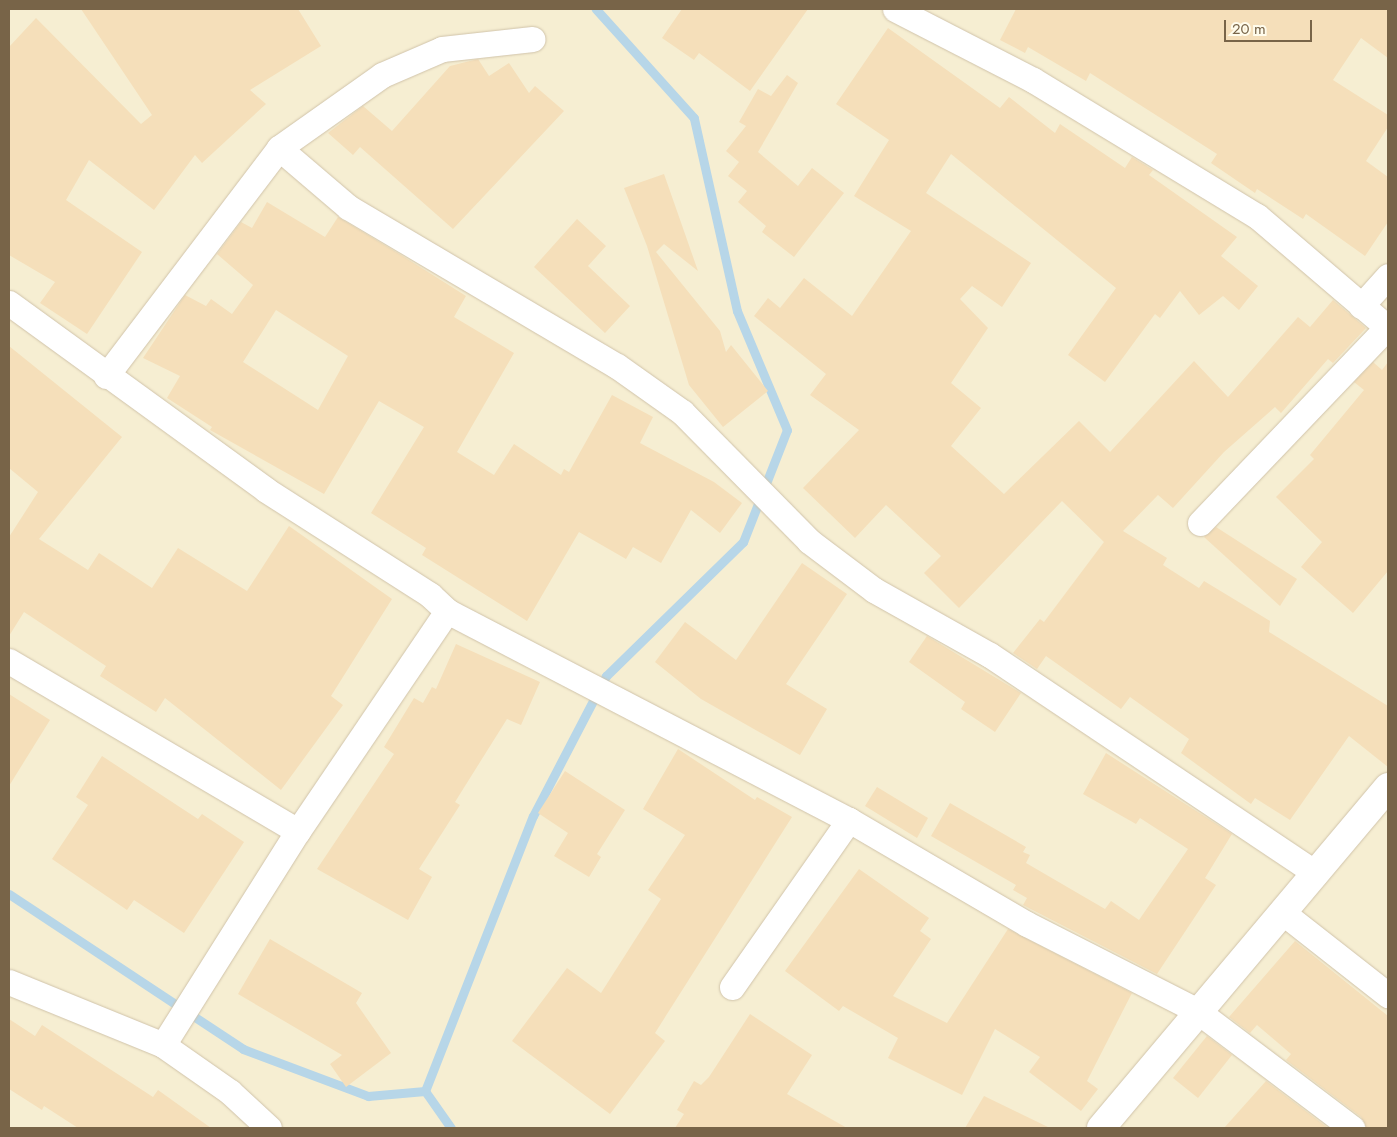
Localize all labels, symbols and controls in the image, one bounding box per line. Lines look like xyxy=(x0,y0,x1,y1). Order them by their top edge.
scale bar xyxy=(1227,10,1314,42)
text: 20 m xyxy=(1232,18,1266,40)

